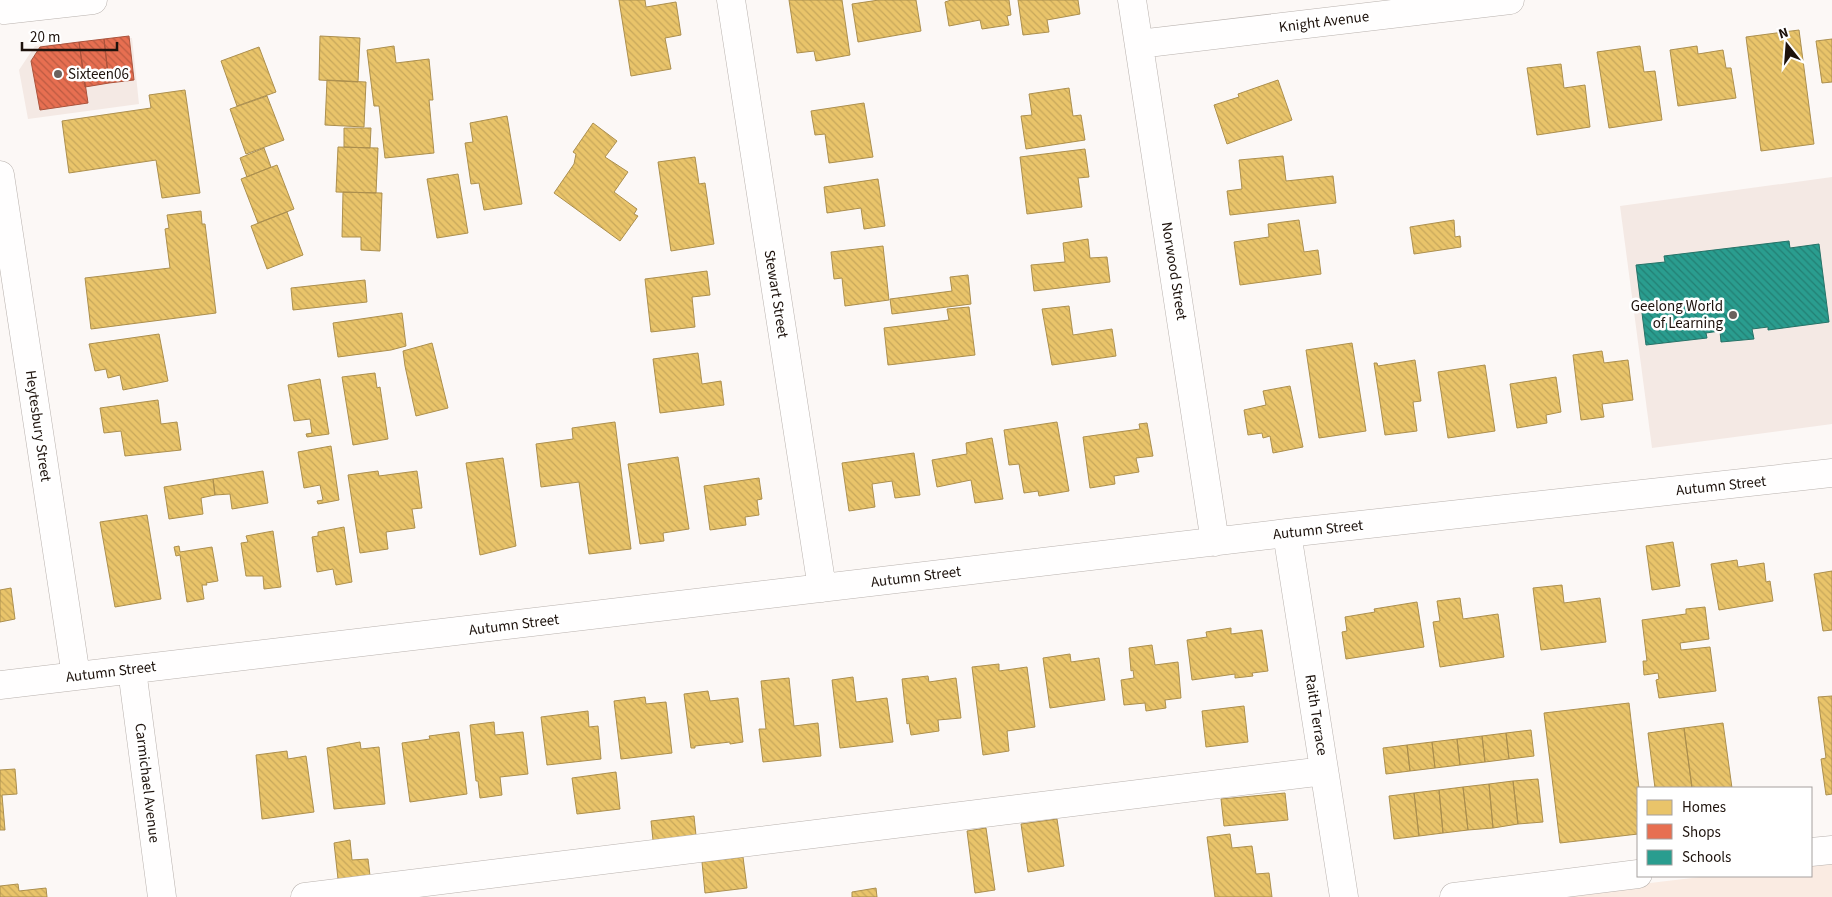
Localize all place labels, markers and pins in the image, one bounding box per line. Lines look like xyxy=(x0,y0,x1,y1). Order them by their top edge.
place label: Sixteen06 xyxy=(68,64,129,85)
marker: Sixteen06 xyxy=(52,68,64,80)
place label: Geelong World of Learning xyxy=(1631,296,1723,334)
marker: Geelong World of Learning xyxy=(1727,309,1739,321)

